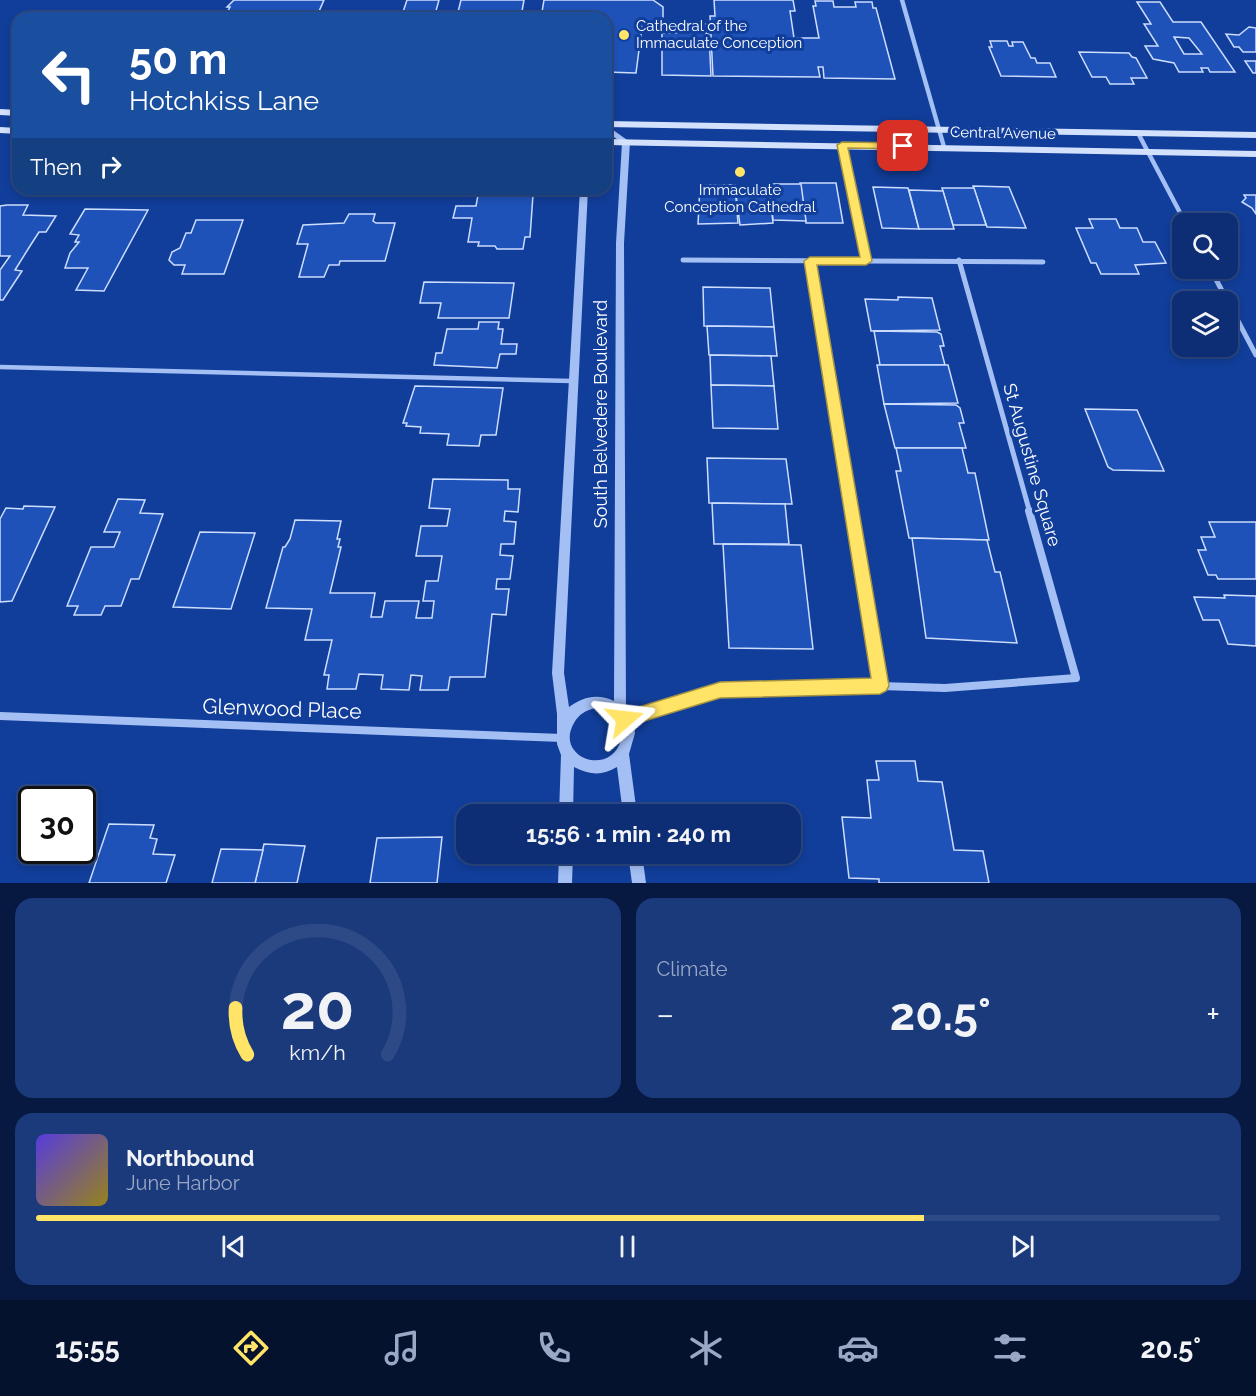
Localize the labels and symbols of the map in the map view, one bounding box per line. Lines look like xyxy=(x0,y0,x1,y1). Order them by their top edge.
place label: Cathedral of the Immaculate Conception xyxy=(636,17,802,52)
marker: Cathedral of the Immaculate Conception xyxy=(617,28,631,42)
pin xyxy=(877,120,928,171)
street label: Central Avenue xyxy=(950,123,1056,143)
marker: Immaculate Conception Cathedral xyxy=(733,165,747,179)
place label: Immaculate Conception Cathedral xyxy=(664,181,817,216)
street label: South Belvedere Boulevard xyxy=(590,300,611,528)
street label: St Augustine Square xyxy=(999,381,1066,549)
position arrow xyxy=(593,687,657,751)
street label: Glenwood Place xyxy=(202,693,362,724)
speed limit sign: 30 xyxy=(18,786,96,864)

